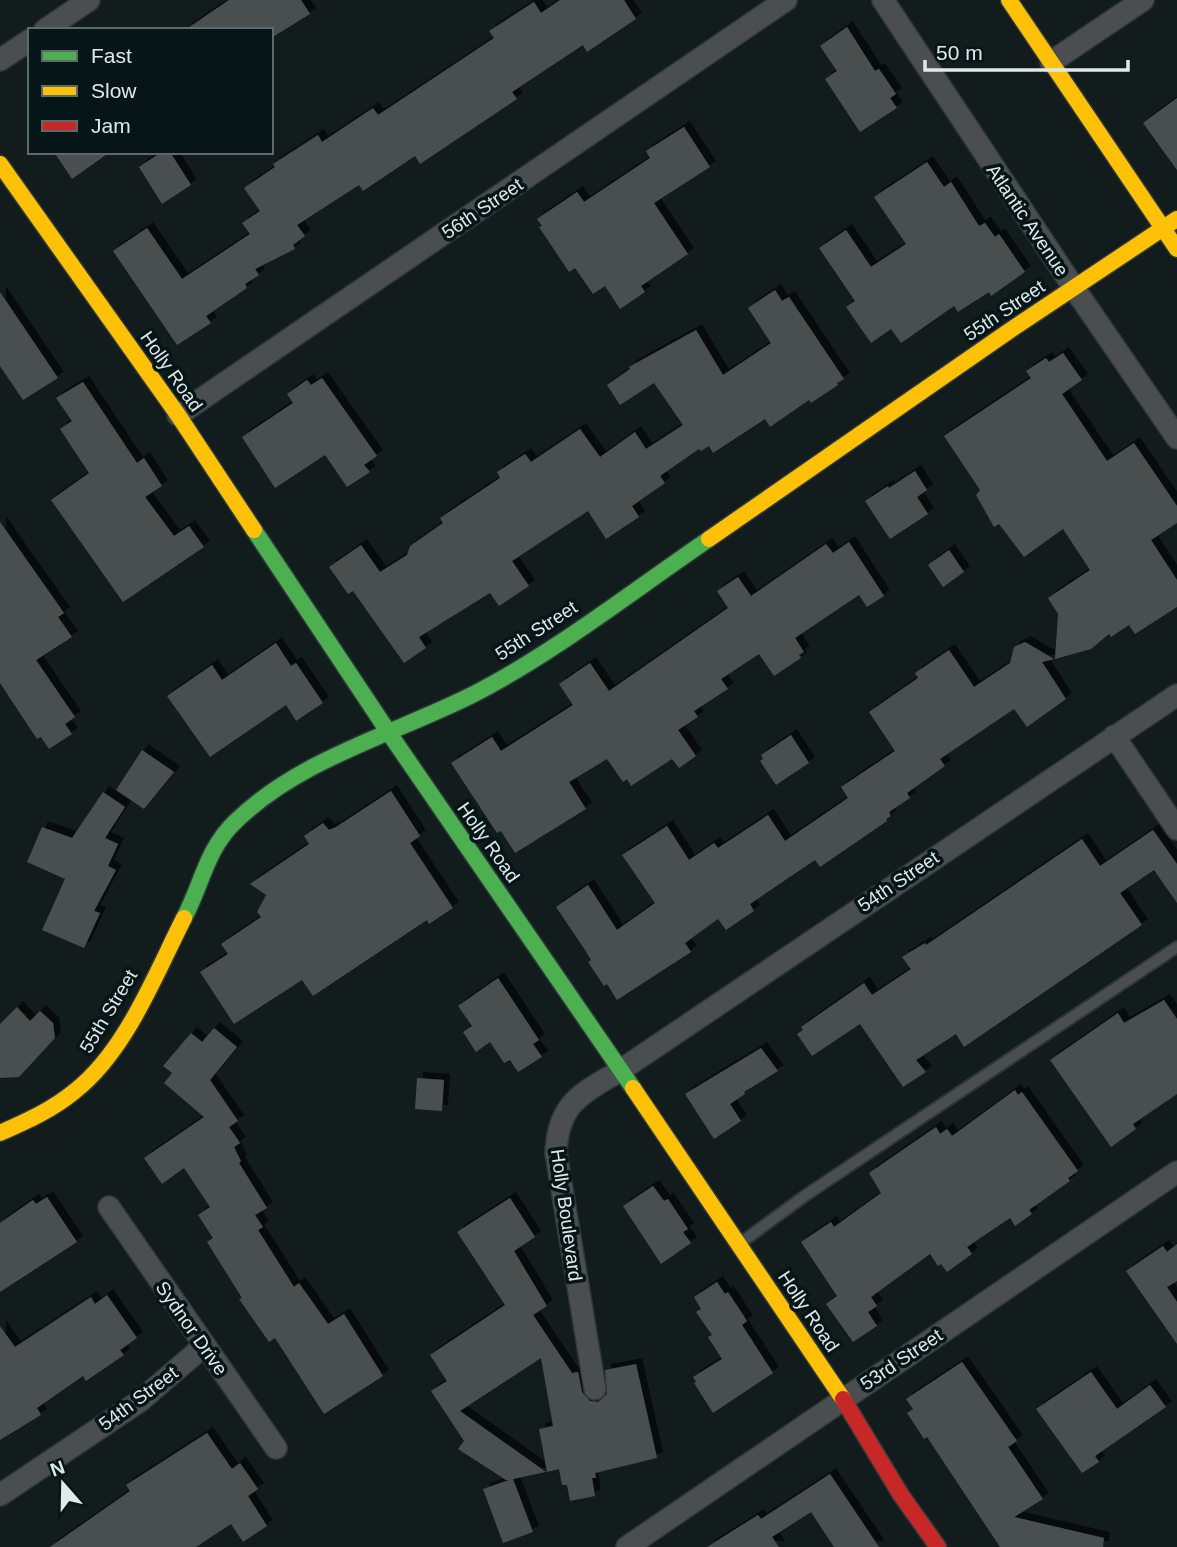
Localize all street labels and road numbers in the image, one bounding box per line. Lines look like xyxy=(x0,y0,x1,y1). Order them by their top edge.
street label: Atlantic Avenue xyxy=(982,160,1073,280)
street label: 56th Street xyxy=(438,173,527,243)
street label: 55th Street xyxy=(960,275,1049,345)
street label: Holly Road xyxy=(136,327,207,415)
street label: 55th Street xyxy=(492,596,582,665)
street label: Holly Road xyxy=(453,798,524,886)
street label: 54th Street xyxy=(854,846,943,916)
street label: 55th Street xyxy=(75,965,142,1057)
street label: Holly Boulevard xyxy=(547,1148,586,1282)
street label: Holly Road xyxy=(774,1267,843,1356)
street label: Sydnor Drive xyxy=(151,1277,232,1379)
street label: 53rd Street xyxy=(856,1324,947,1394)
street label: 54th Street xyxy=(95,1362,182,1435)

